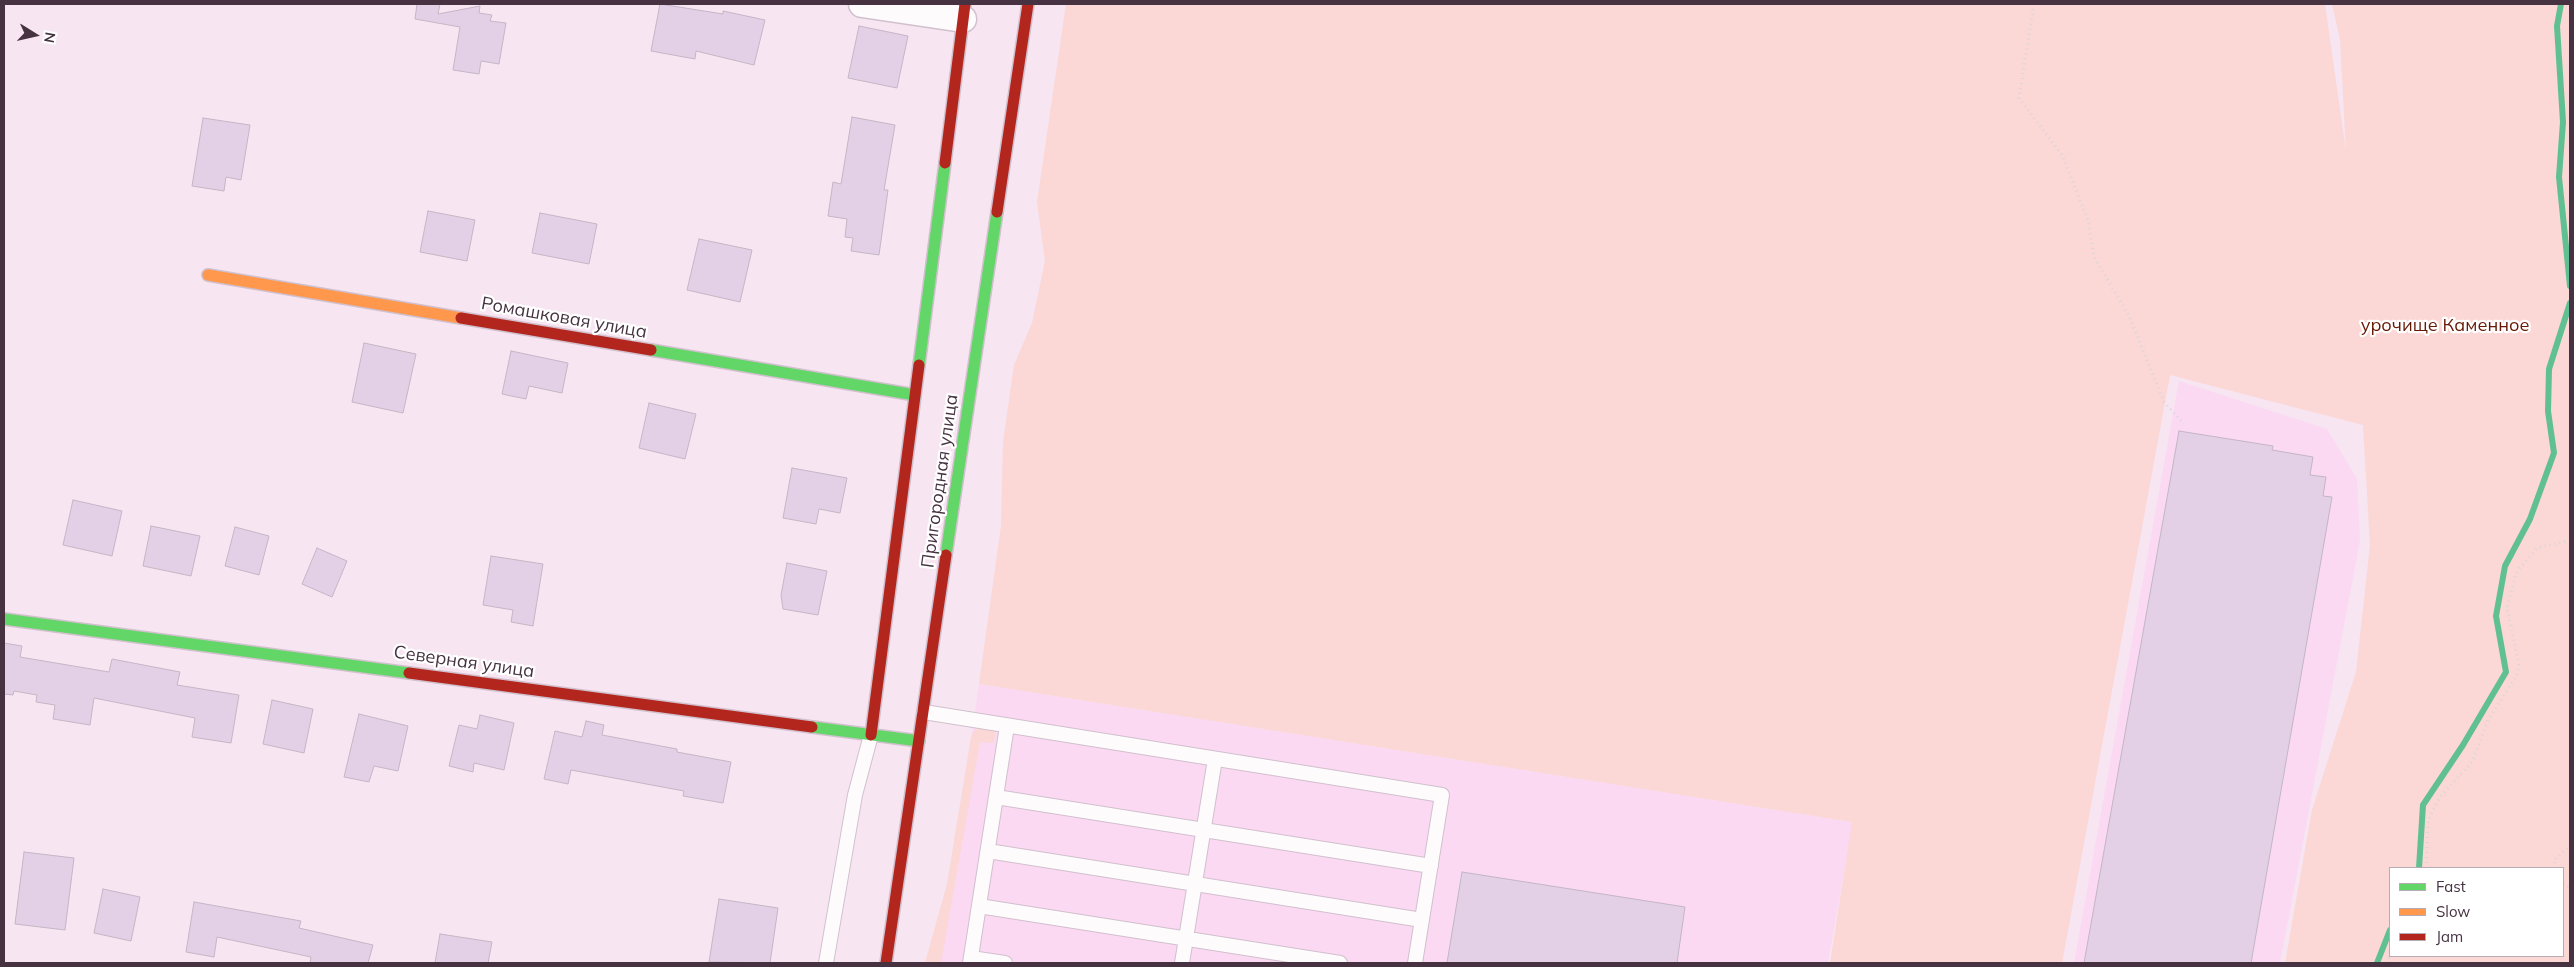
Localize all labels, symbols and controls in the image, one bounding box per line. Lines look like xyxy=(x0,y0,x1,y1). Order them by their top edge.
north arrow xyxy=(10,10,60,60)
text: N xyxy=(40,31,60,44)
street label: Ромашковая улица xyxy=(479,293,649,343)
park label: урочище Каменное xyxy=(2361,315,2529,337)
street label: Пригородная улица xyxy=(917,393,963,569)
street label: Северная улица xyxy=(392,641,536,683)
legend xyxy=(2389,867,2564,957)
text: Fast xyxy=(2436,877,2466,896)
text: Slow xyxy=(2436,902,2470,921)
text: Jam xyxy=(2436,927,2463,946)

